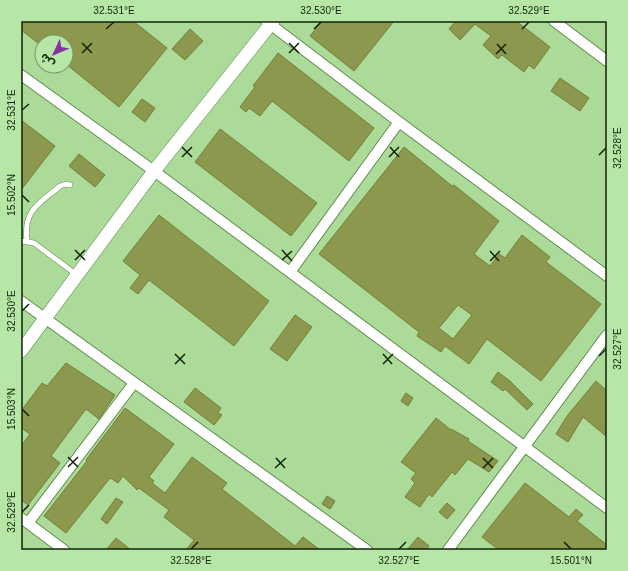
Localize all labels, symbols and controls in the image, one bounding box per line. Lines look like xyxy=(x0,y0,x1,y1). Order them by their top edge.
text: 32.531°E xyxy=(93,5,135,16)
text: 32.530°E xyxy=(300,5,342,16)
text: 32.529°E xyxy=(508,5,550,16)
north arrow xyxy=(34,34,74,74)
text: ش xyxy=(37,51,57,71)
text: 32.531°E xyxy=(6,89,17,131)
text: 32.528°E xyxy=(612,127,623,169)
text: 15.502°N xyxy=(6,174,17,216)
text: 32.530°E xyxy=(6,290,17,332)
text: 32.527°E xyxy=(612,328,623,370)
text: 15.503°N xyxy=(6,388,17,430)
text: 32.529°E xyxy=(6,491,17,533)
text: 32.528°E xyxy=(170,555,212,566)
text: 32.527°E xyxy=(378,555,420,566)
text: 15.501°N xyxy=(550,555,592,566)

